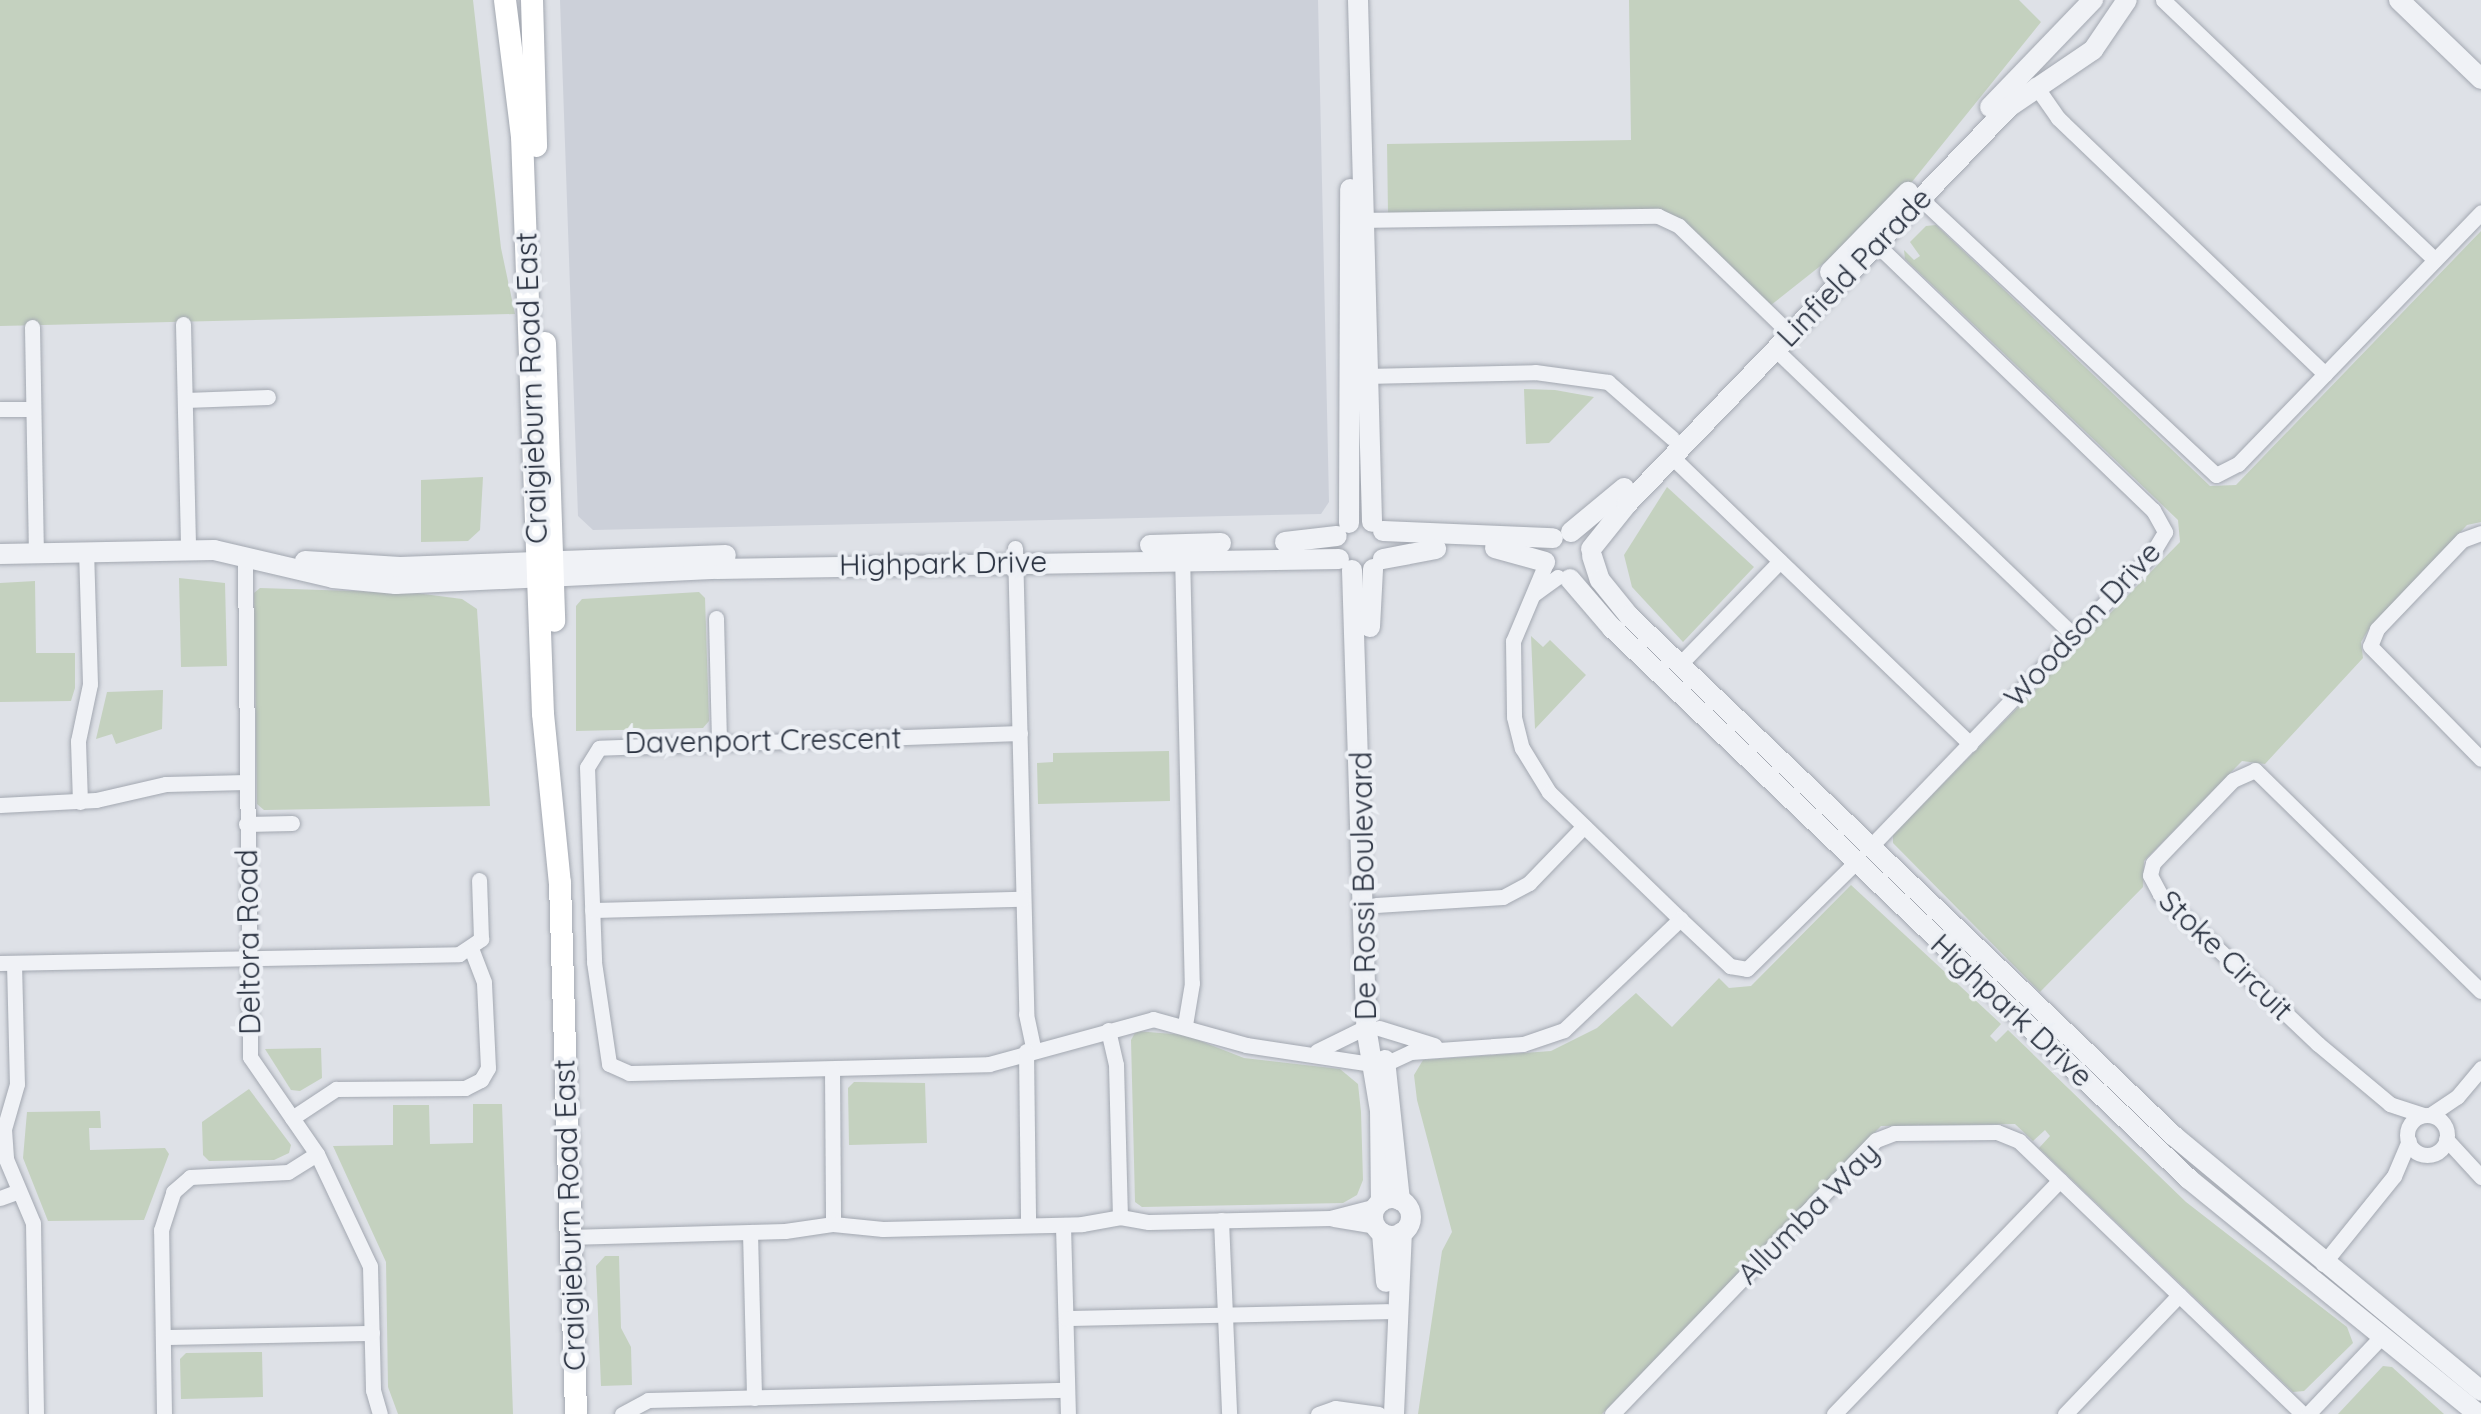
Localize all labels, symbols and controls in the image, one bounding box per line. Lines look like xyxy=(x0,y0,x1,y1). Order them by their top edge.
street label: Linfield Parade xyxy=(1769,180,1939,354)
street label: Craigieburn Road East xyxy=(508,232,554,544)
street label: Woodson Drive xyxy=(1996,534,2168,714)
street label: Highpark Drive xyxy=(839,543,1047,583)
street label: Davenport Crescent xyxy=(624,720,902,760)
street label: De Rossi Boulevard xyxy=(1343,751,1383,1021)
street label: Deltora Road xyxy=(228,849,268,1035)
street label: Stoke Circuit xyxy=(2152,882,2300,1028)
street label: Highpark Drive xyxy=(1924,926,2100,1094)
street label: Craigieburn Road East xyxy=(546,1059,592,1371)
street label: Allumba Way xyxy=(1730,1135,1886,1291)

